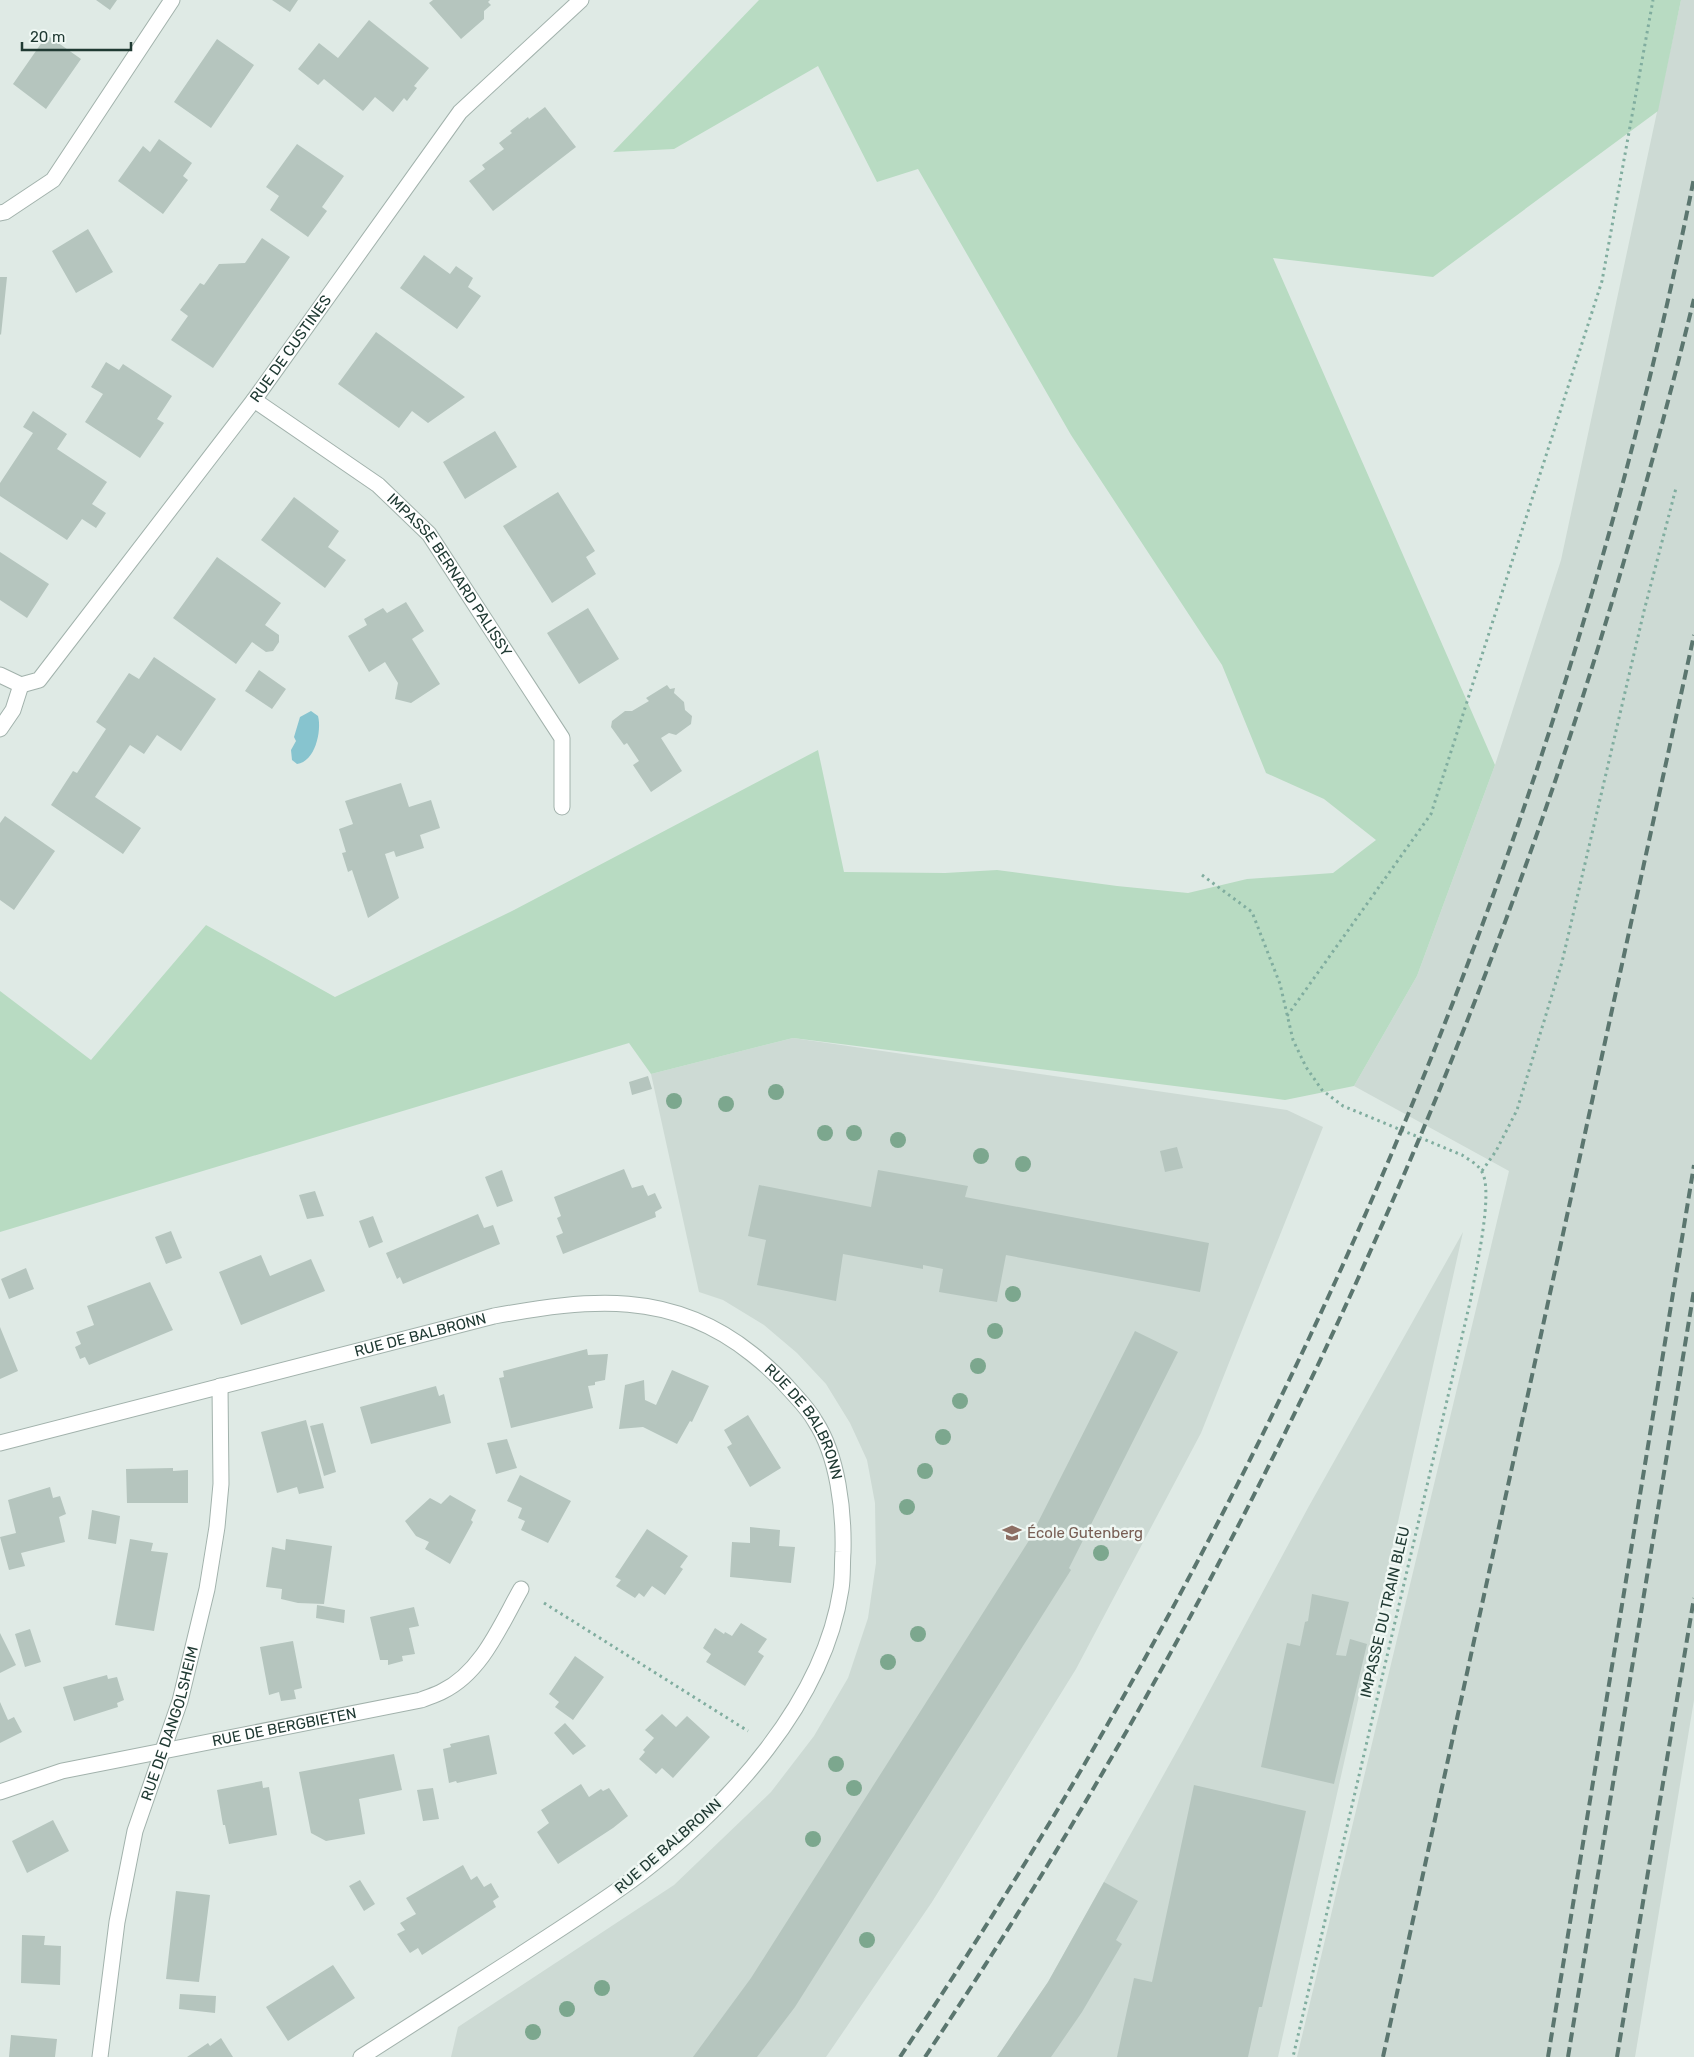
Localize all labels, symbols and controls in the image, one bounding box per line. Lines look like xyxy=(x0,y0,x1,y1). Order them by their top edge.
scale bar xyxy=(22,20,131,52)
text: 20 m xyxy=(30,28,65,46)
street label: RUE DE CUSTINES xyxy=(246,292,335,406)
street label: IMPASSE BERNARD PALISSY xyxy=(383,490,516,660)
street label: RUE DE BALBRONN xyxy=(352,1309,488,1361)
street label: RUE DE BALBRONN xyxy=(761,1360,846,1481)
school or university icon: École Gutenberg xyxy=(1001,1522,1023,1544)
place label: École Gutenberg xyxy=(1027,1524,1143,1542)
street label: IMPASSE DU TRAIN BLEU xyxy=(1357,1525,1413,1699)
street label: RUE DE DANGOLSHEIM xyxy=(137,1644,202,1803)
street label: RUE DE BERGBIETEN xyxy=(210,1704,358,1750)
street label: RUE DE BALBRONN xyxy=(611,1795,725,1897)

